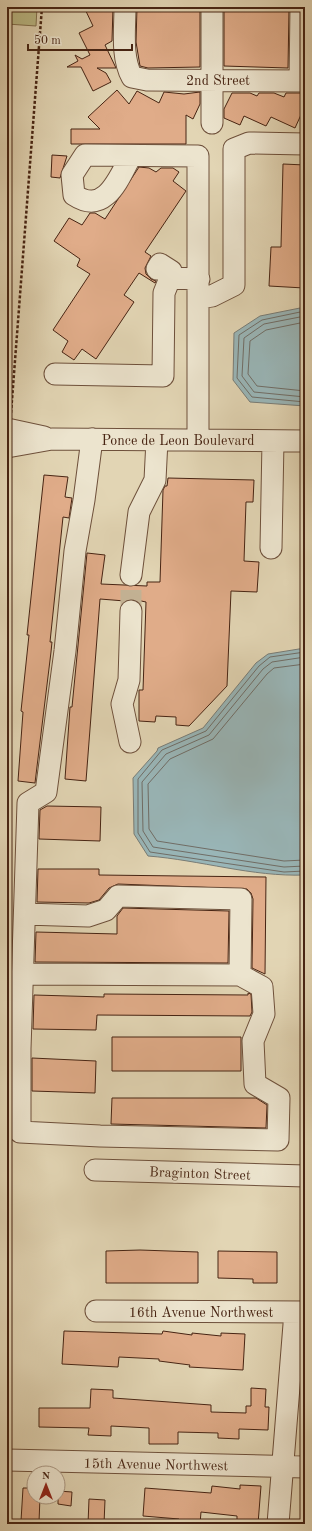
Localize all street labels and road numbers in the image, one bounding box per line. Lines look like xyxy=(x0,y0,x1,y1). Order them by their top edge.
street label: 2nd Street xyxy=(186,74,250,88)
street label: Ponce de Leon Boulevard xyxy=(102,434,254,448)
street label: Braginton Street xyxy=(149,1165,251,1183)
street label: 16th Avenue Northwest xyxy=(129,1306,273,1320)
street label: 15th Avenue Northwest xyxy=(84,1457,229,1473)

